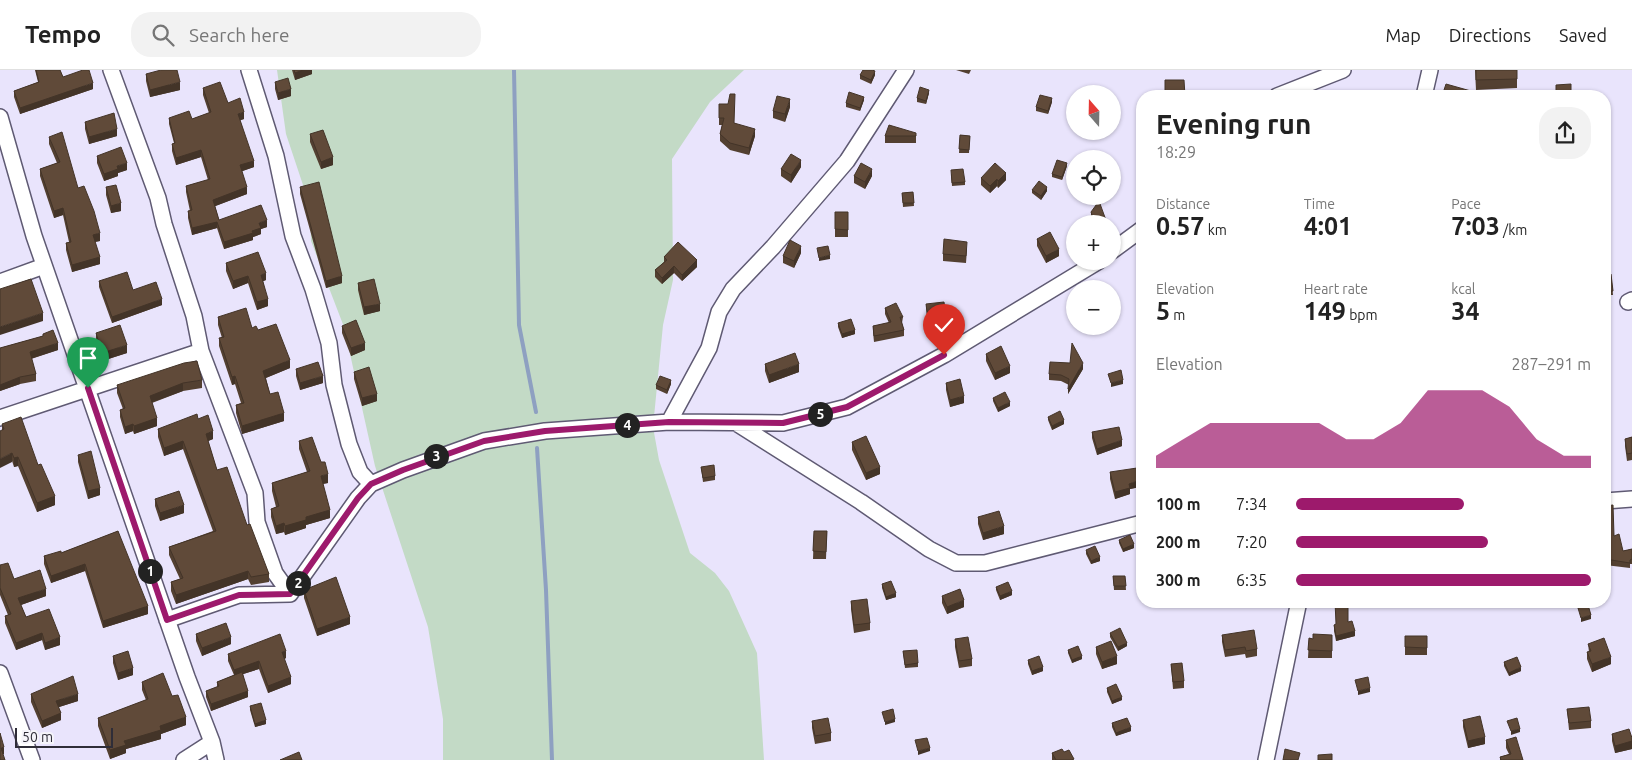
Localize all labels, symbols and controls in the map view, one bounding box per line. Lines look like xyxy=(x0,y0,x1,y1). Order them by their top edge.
search box xyxy=(131,12,481,57)
text: Tempo xyxy=(25,21,101,48)
icon: search xyxy=(149,21,177,49)
text: Search here xyxy=(189,24,290,46)
text: Map xyxy=(1385,25,1421,45)
text: Directions xyxy=(1449,25,1531,45)
text: Saved xyxy=(1559,25,1607,45)
north arrow xyxy=(1066,85,1121,140)
map controls xyxy=(1066,85,1121,335)
button: share xyxy=(1539,107,1591,159)
text: Evening run xyxy=(1156,108,1311,139)
text: 18:29 xyxy=(1156,143,1196,161)
button: locate xyxy=(1066,150,1121,205)
text: Distance xyxy=(1156,196,1210,212)
text: Time xyxy=(1304,196,1335,212)
text: Pace xyxy=(1451,196,1481,212)
text: 0.57 xyxy=(1156,212,1204,240)
text: 4:01 xyxy=(1304,212,1352,240)
text: 7:03 xyxy=(1451,212,1500,240)
button: + xyxy=(1066,215,1121,270)
text: km xyxy=(1204,222,1227,238)
text: /km xyxy=(1500,222,1527,238)
button: − xyxy=(1066,280,1121,335)
text: Elevation xyxy=(1156,281,1214,297)
text: Heart rate xyxy=(1304,281,1368,297)
text: kcal xyxy=(1451,281,1476,297)
text: 5 xyxy=(1156,297,1170,325)
text: 149 xyxy=(1304,297,1346,325)
text: 34 xyxy=(1451,297,1480,325)
pin xyxy=(923,304,965,355)
text: m xyxy=(1170,307,1185,323)
text: bpm xyxy=(1346,307,1378,323)
icon: check xyxy=(930,311,958,339)
pin xyxy=(67,337,109,388)
icon: arrive xyxy=(74,344,102,372)
text: Elevation xyxy=(1156,355,1223,373)
text: 287–291 m xyxy=(1511,355,1591,373)
pin: 5 xyxy=(808,402,832,426)
text: 5 xyxy=(817,406,824,422)
pin: 4 xyxy=(614,412,640,438)
text: 4 xyxy=(624,417,631,433)
pin: 3 xyxy=(424,444,448,468)
text: 3 xyxy=(433,448,440,464)
text: 100 m xyxy=(1156,495,1201,513)
text: 7:34 xyxy=(1236,495,1267,513)
text: 200 m xyxy=(1156,533,1201,551)
text: 7:20 xyxy=(1236,533,1267,551)
pin: 1 xyxy=(138,558,162,584)
text: 1 xyxy=(147,563,154,579)
pin: 2 xyxy=(286,570,310,596)
text: 300 m xyxy=(1156,571,1201,589)
text: 6:35 xyxy=(1236,571,1267,589)
text: 2 xyxy=(295,575,302,591)
scale bar xyxy=(15,725,112,748)
text: 50 m xyxy=(22,729,53,745)

